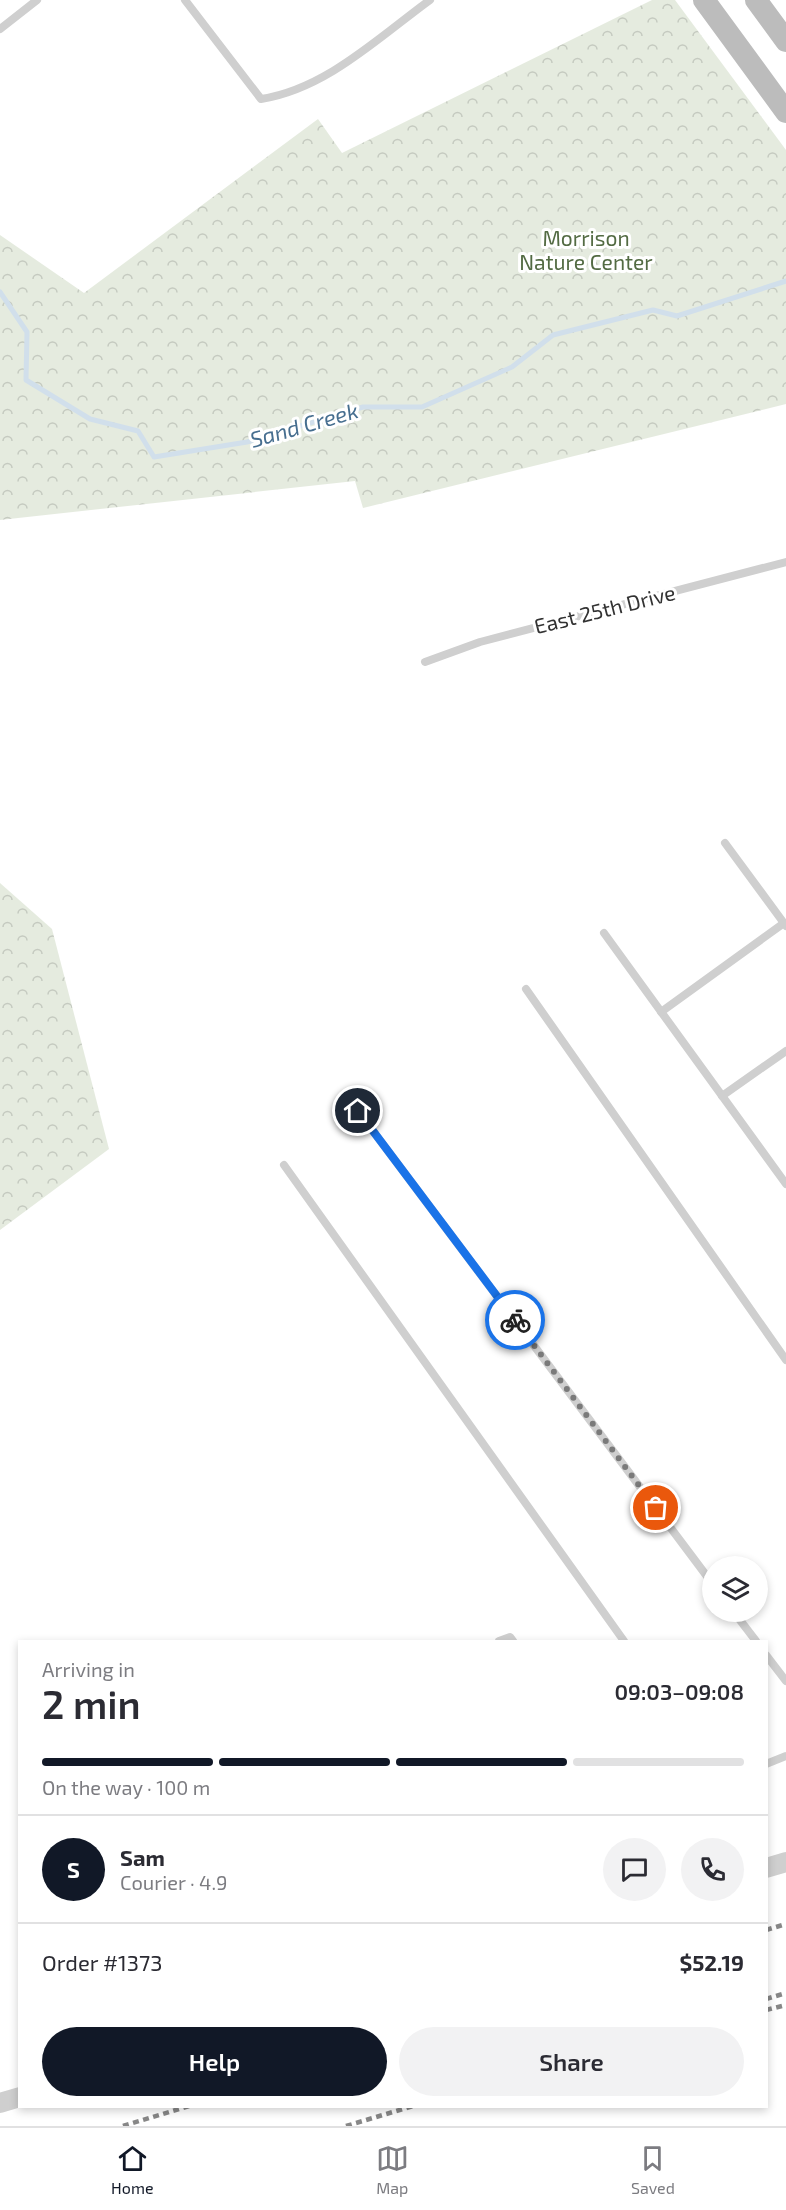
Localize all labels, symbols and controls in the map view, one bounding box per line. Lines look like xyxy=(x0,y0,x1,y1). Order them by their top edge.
park label: Morrison Nature Center xyxy=(519,225,653,274)
water label: Sand Creek xyxy=(247,396,361,452)
street label: East 25th Drive xyxy=(532,579,678,638)
pin xyxy=(332,1085,383,1136)
icon: home xyxy=(341,1094,374,1127)
courier xyxy=(485,1290,545,1350)
icon: bike xyxy=(499,1304,532,1337)
pin xyxy=(630,1482,681,1533)
icon: bag xyxy=(639,1491,672,1524)
map controls xyxy=(702,1556,768,1622)
button: layers xyxy=(702,1556,768,1622)
text: Arriving in xyxy=(42,1657,135,1681)
text: 09:03–09:08 xyxy=(614,1678,744,1704)
text: 2 min xyxy=(42,1680,141,1727)
text: On the way · 100 m xyxy=(42,1775,210,1799)
button: chat xyxy=(603,1838,666,1901)
button: phone xyxy=(681,1838,744,1901)
text: Sam xyxy=(120,1844,165,1870)
text: S xyxy=(67,1856,80,1882)
text: Courier · 4.9 xyxy=(120,1870,227,1894)
text: Order #1373 xyxy=(42,1949,163,1975)
text: $52.19 xyxy=(679,1949,744,1975)
button: Help xyxy=(42,2027,387,2096)
button: Share xyxy=(399,2027,744,2096)
tab: Home xyxy=(111,2142,154,2197)
tab: Map xyxy=(376,2142,409,2197)
tab: Saved xyxy=(631,2142,675,2197)

